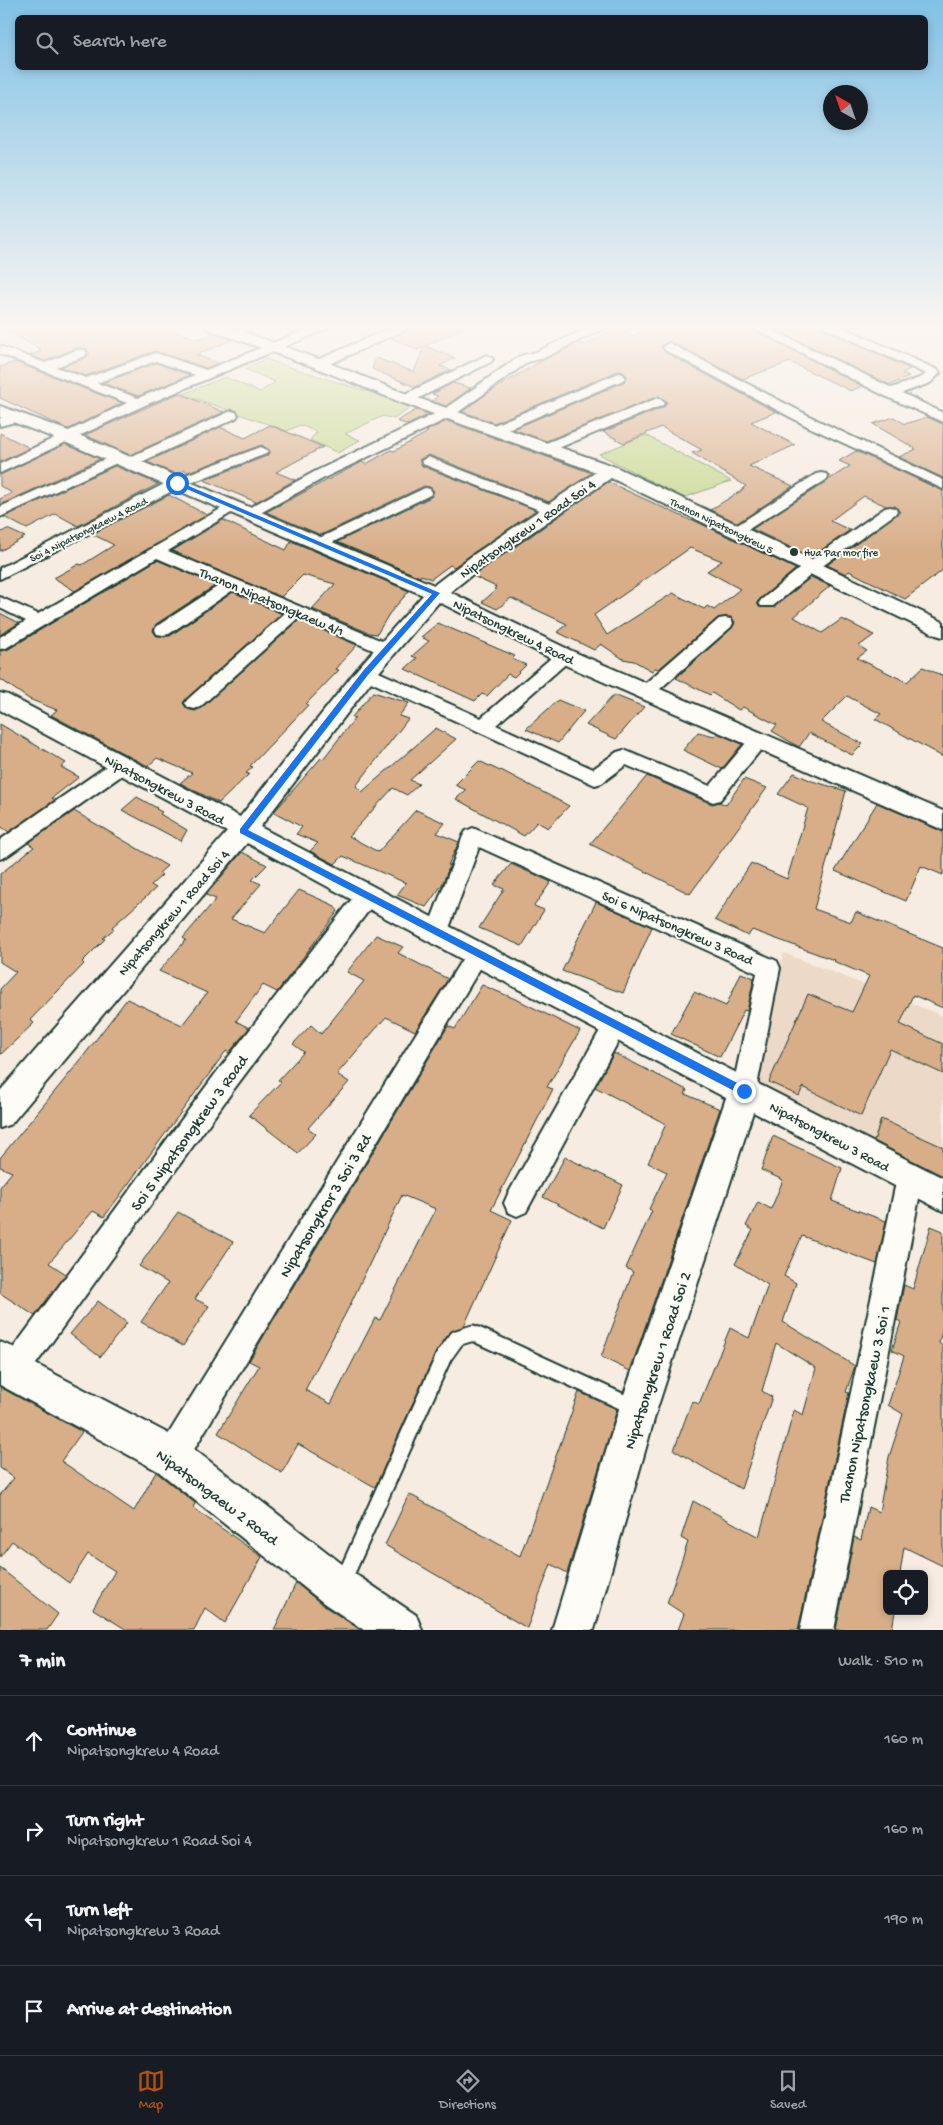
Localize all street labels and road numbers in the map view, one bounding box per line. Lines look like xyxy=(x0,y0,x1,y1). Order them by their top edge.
street label: Nipatsongkrew 1 Road Soi 4 xyxy=(457,476,600,583)
street label: Soi 4 Nipatsongkaew 4 Road xyxy=(28,495,151,566)
street label: Thanon Nipatsongkrew 5 xyxy=(667,496,775,557)
street label: Thanon Nipatsongkaew 4/1 xyxy=(195,565,346,641)
street label: Nipatsongkrew 4 Road xyxy=(450,597,578,671)
street label: Nipatsongkrew 3 Road xyxy=(101,752,228,831)
street label: Nipatsongkrew 1 Road Soi 4 xyxy=(115,847,235,980)
street label: Soi 6 Nipatsongkrew 3 Road xyxy=(599,888,757,971)
street label: Soi 5 Nipatsongkrew 3 Road xyxy=(128,1051,255,1216)
street label: Nipatsongkrew 3 Road xyxy=(766,1099,893,1178)
street label: Nipatsongkror 3 Soi 3 Rd xyxy=(277,1130,378,1282)
street label: Nipatsongkrew 1 Road Soi 2 xyxy=(622,1270,697,1452)
street label: Thanon Nipatsongkaew 3 Soi 1 xyxy=(836,1304,897,1506)
street label: Nipatsongaew 2 Road xyxy=(151,1447,282,1552)

